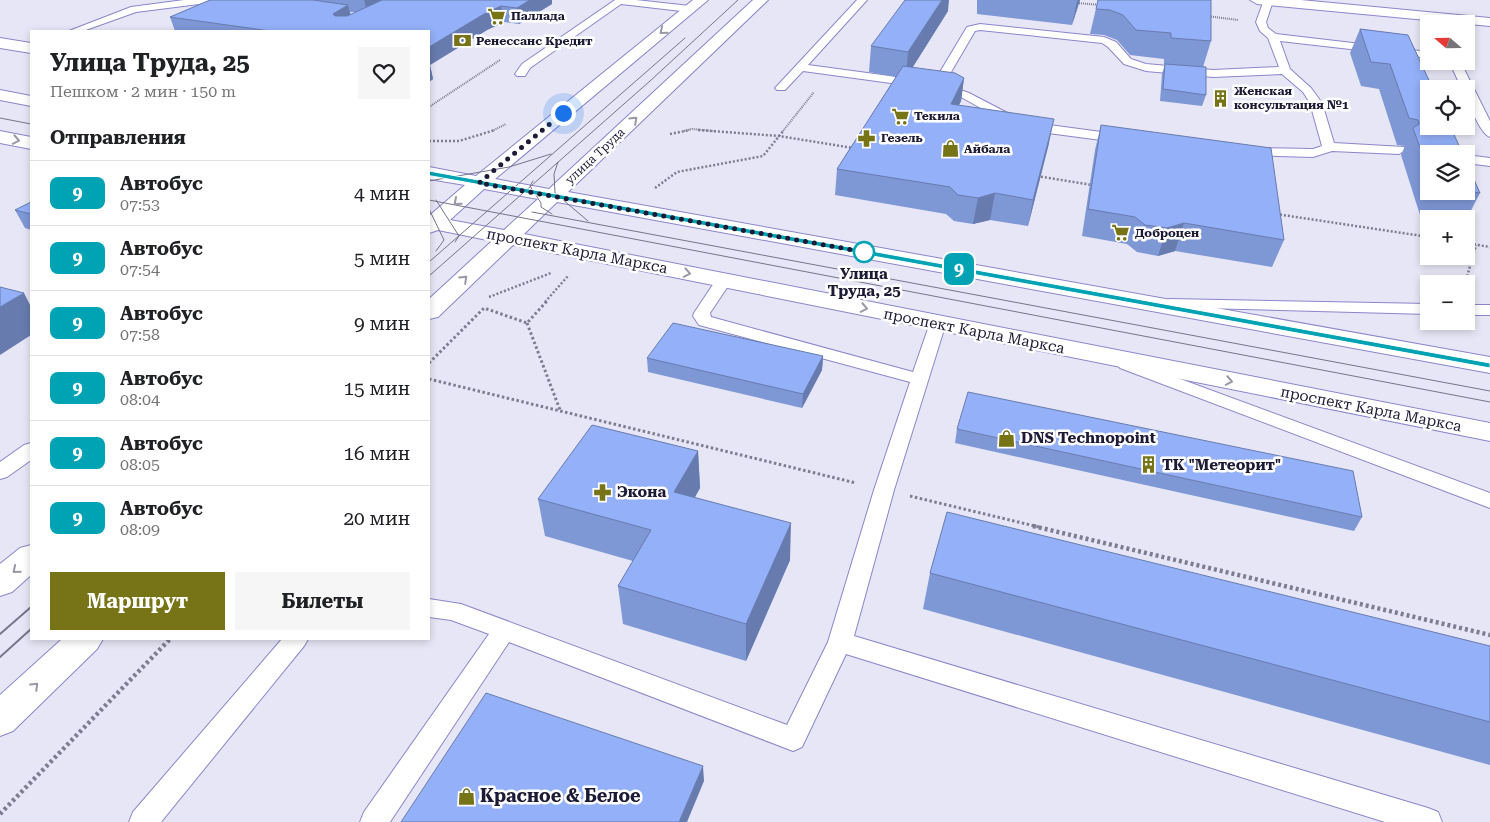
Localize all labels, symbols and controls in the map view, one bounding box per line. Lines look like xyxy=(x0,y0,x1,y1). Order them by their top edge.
supermarket icon: Паллада xyxy=(487,6,507,26)
place label: Паллада xyxy=(511,9,565,23)
north arrow xyxy=(1420,15,1475,70)
map controls xyxy=(1420,15,1475,330)
one-way arrow xyxy=(660,25,669,33)
bank icon: Ренессанс Кредит xyxy=(452,31,472,51)
place label: Ренессанс Кредит xyxy=(476,34,593,48)
button: heart xyxy=(358,47,410,99)
text: Улица Труда, 25 xyxy=(50,49,250,77)
button: locate xyxy=(1420,80,1475,135)
text: Пешком · 2 мин · 150 m xyxy=(50,82,236,101)
place label: Женская консультация №1 xyxy=(1234,84,1349,112)
building icon: Женская консультация №1 xyxy=(1210,88,1230,108)
your location xyxy=(551,101,576,126)
supermarket icon: Текила xyxy=(890,106,910,126)
place label: Текила xyxy=(914,109,960,123)
one-way arrow xyxy=(628,117,637,126)
street label: улица Труда xyxy=(562,125,628,187)
text: Отправления xyxy=(50,126,186,149)
pharmacy icon: Гезель xyxy=(857,128,877,148)
place label: Гезель xyxy=(881,131,923,145)
one-way arrow xyxy=(11,135,20,145)
shop icon: Айбала xyxy=(940,139,960,159)
place label: Айбала xyxy=(964,142,1010,156)
button: layers xyxy=(1420,145,1475,200)
text: Автобус xyxy=(120,172,203,195)
text: 9 xyxy=(72,182,83,203)
text: 4 мин xyxy=(354,182,410,205)
text: 07:53 xyxy=(120,195,160,214)
one-way arrow xyxy=(454,196,463,205)
button: + xyxy=(1420,210,1475,265)
supermarket icon: Доброцен xyxy=(1111,223,1131,243)
street label: проспект Карла Маркса xyxy=(485,225,669,277)
place label: Доброцен xyxy=(1135,226,1199,240)
text: Автобус xyxy=(120,237,203,260)
marker: Улица Труда, 25 xyxy=(853,241,875,263)
text: 9 xyxy=(72,247,83,268)
text: 5 мин xyxy=(354,247,410,270)
line badge: 9 xyxy=(943,253,975,285)
text: 9 xyxy=(954,258,964,279)
text: 07:54 xyxy=(120,260,160,279)
place label: Улица Труда, 25 xyxy=(827,265,901,300)
one-way arrow xyxy=(683,268,691,278)
button: − xyxy=(1420,275,1475,330)
one-way arrow xyxy=(459,276,468,285)
text: Автобус xyxy=(120,302,203,325)
one-way arrow xyxy=(859,303,868,313)
street label: проспект Карла Маркса xyxy=(882,305,1066,357)
text: 9 xyxy=(72,312,83,333)
text: 9 мин xyxy=(354,312,410,335)
text: 07:58 xyxy=(120,325,160,344)
text: Автобус xyxy=(120,367,203,390)
one-way arrow xyxy=(1224,375,1233,386)
text: 9 xyxy=(72,377,83,398)
text: 15 мин xyxy=(343,377,410,400)
street label: проспект Карла Маркса xyxy=(1279,383,1463,435)
text: 08:04 xyxy=(120,390,160,409)
shop icon: DNS Technopoint xyxy=(997,428,1017,448)
place label: DNS Technopoint xyxy=(1021,429,1156,447)
text: Автобус xyxy=(120,432,203,455)
text: 9 xyxy=(72,442,83,463)
text: 16 мин xyxy=(343,442,410,465)
text: 08:05 xyxy=(120,455,160,474)
building icon: ТК "Метеорит" xyxy=(1138,455,1158,475)
place label: ТК "Метеорит" xyxy=(1162,456,1281,474)
pharmacy icon: Экона xyxy=(593,482,613,502)
place label: Экона xyxy=(617,483,666,501)
text: Автобус xyxy=(120,497,203,520)
text: 9 xyxy=(72,507,83,528)
text: 20 мин xyxy=(343,507,410,530)
text: 08:09 xyxy=(120,520,160,539)
one-way arrow xyxy=(12,564,21,573)
button: Маршрут xyxy=(50,572,225,630)
button: Билеты xyxy=(235,572,410,630)
one-way arrow xyxy=(30,683,39,692)
place label: Красное & Белое xyxy=(480,785,641,806)
shop icon: Красное & Белое xyxy=(456,786,476,806)

